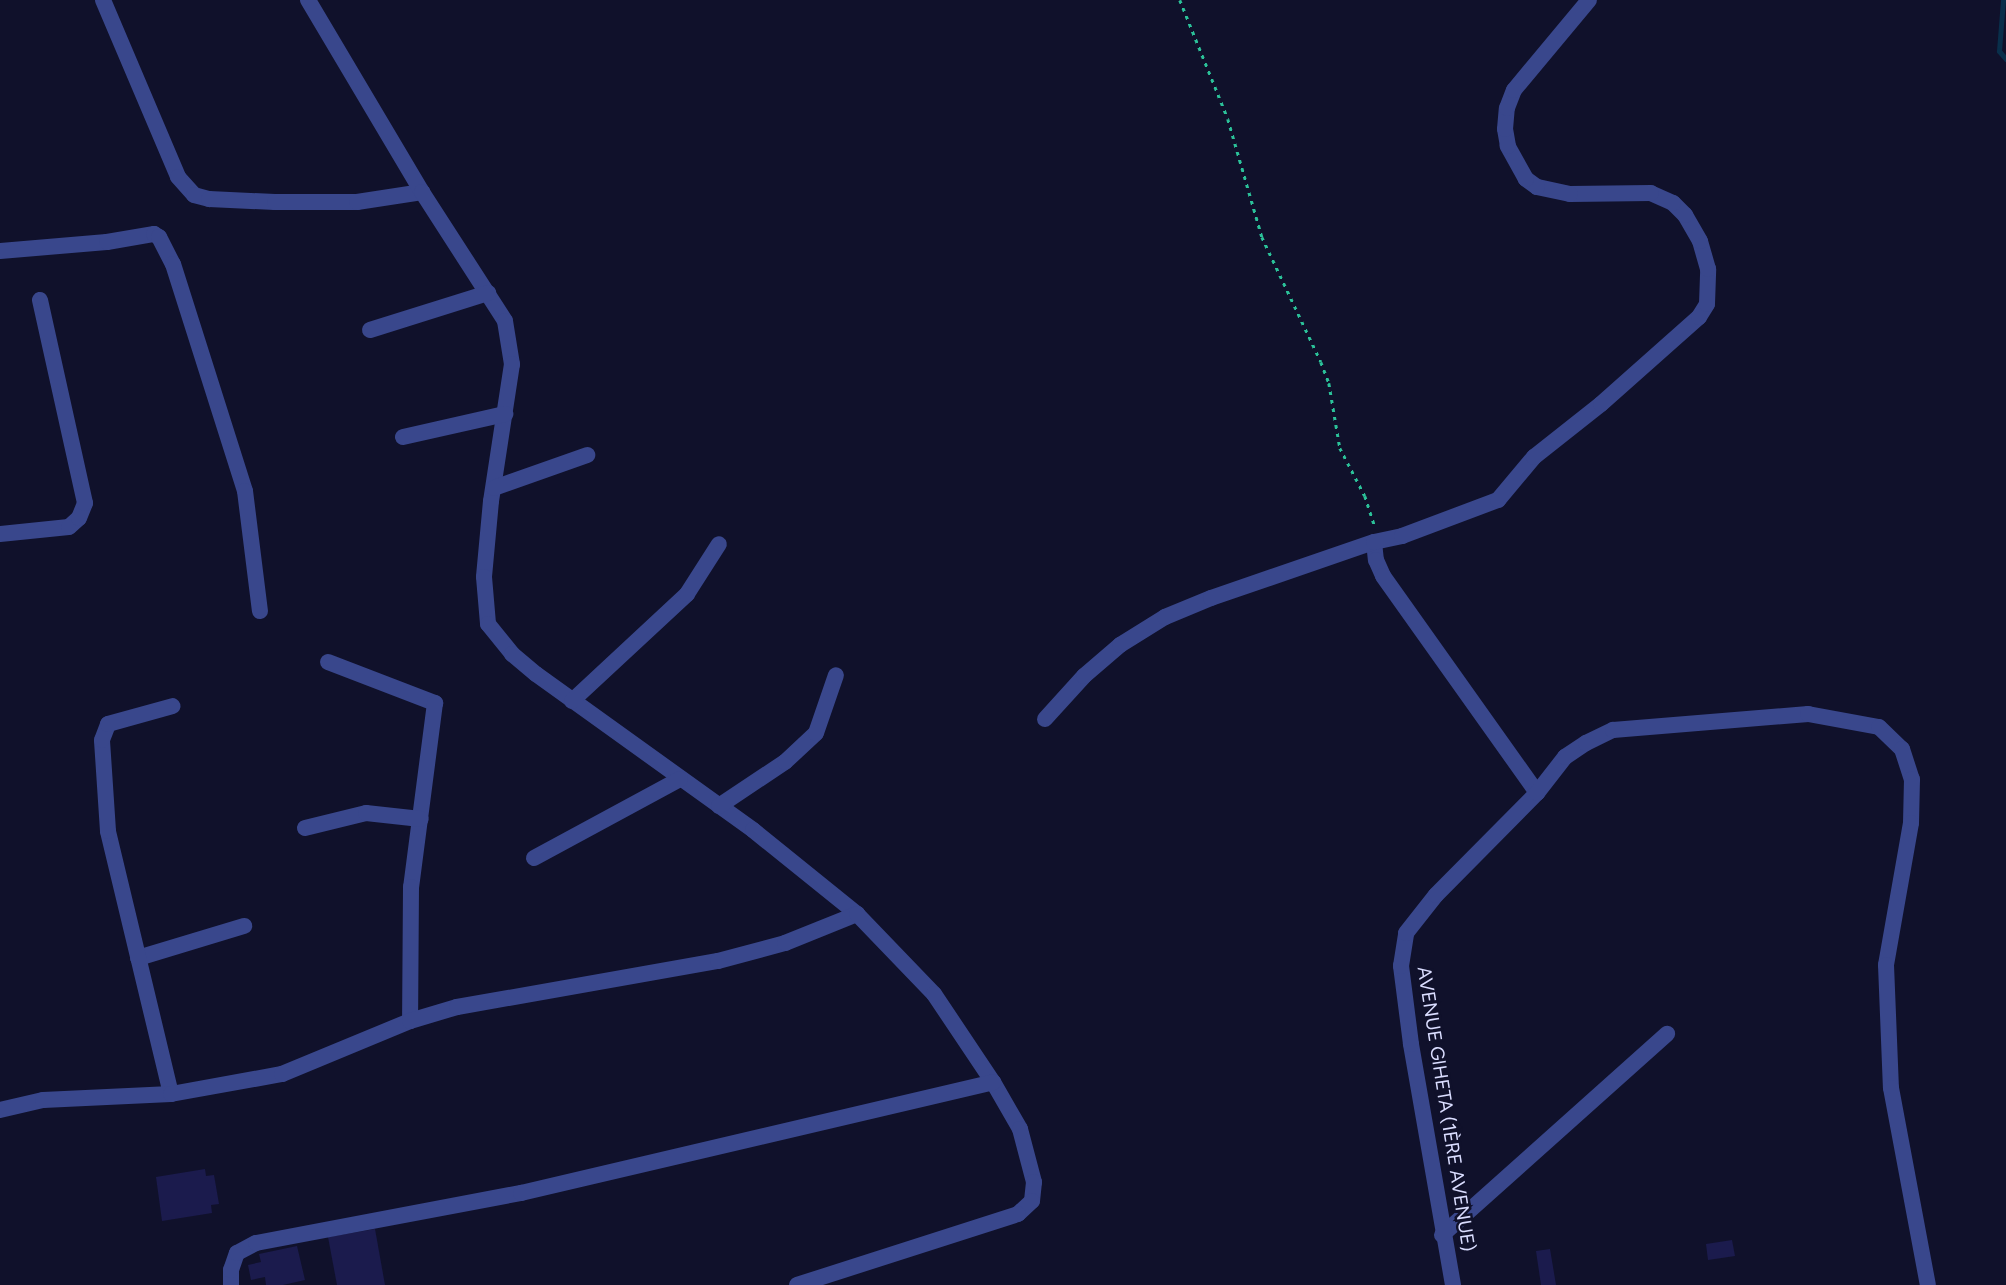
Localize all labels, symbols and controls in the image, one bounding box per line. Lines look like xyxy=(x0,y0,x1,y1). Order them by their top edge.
street label: AVENUE GIHETA (1ÈRE AVENUE) xyxy=(1412,965,1480,1253)

